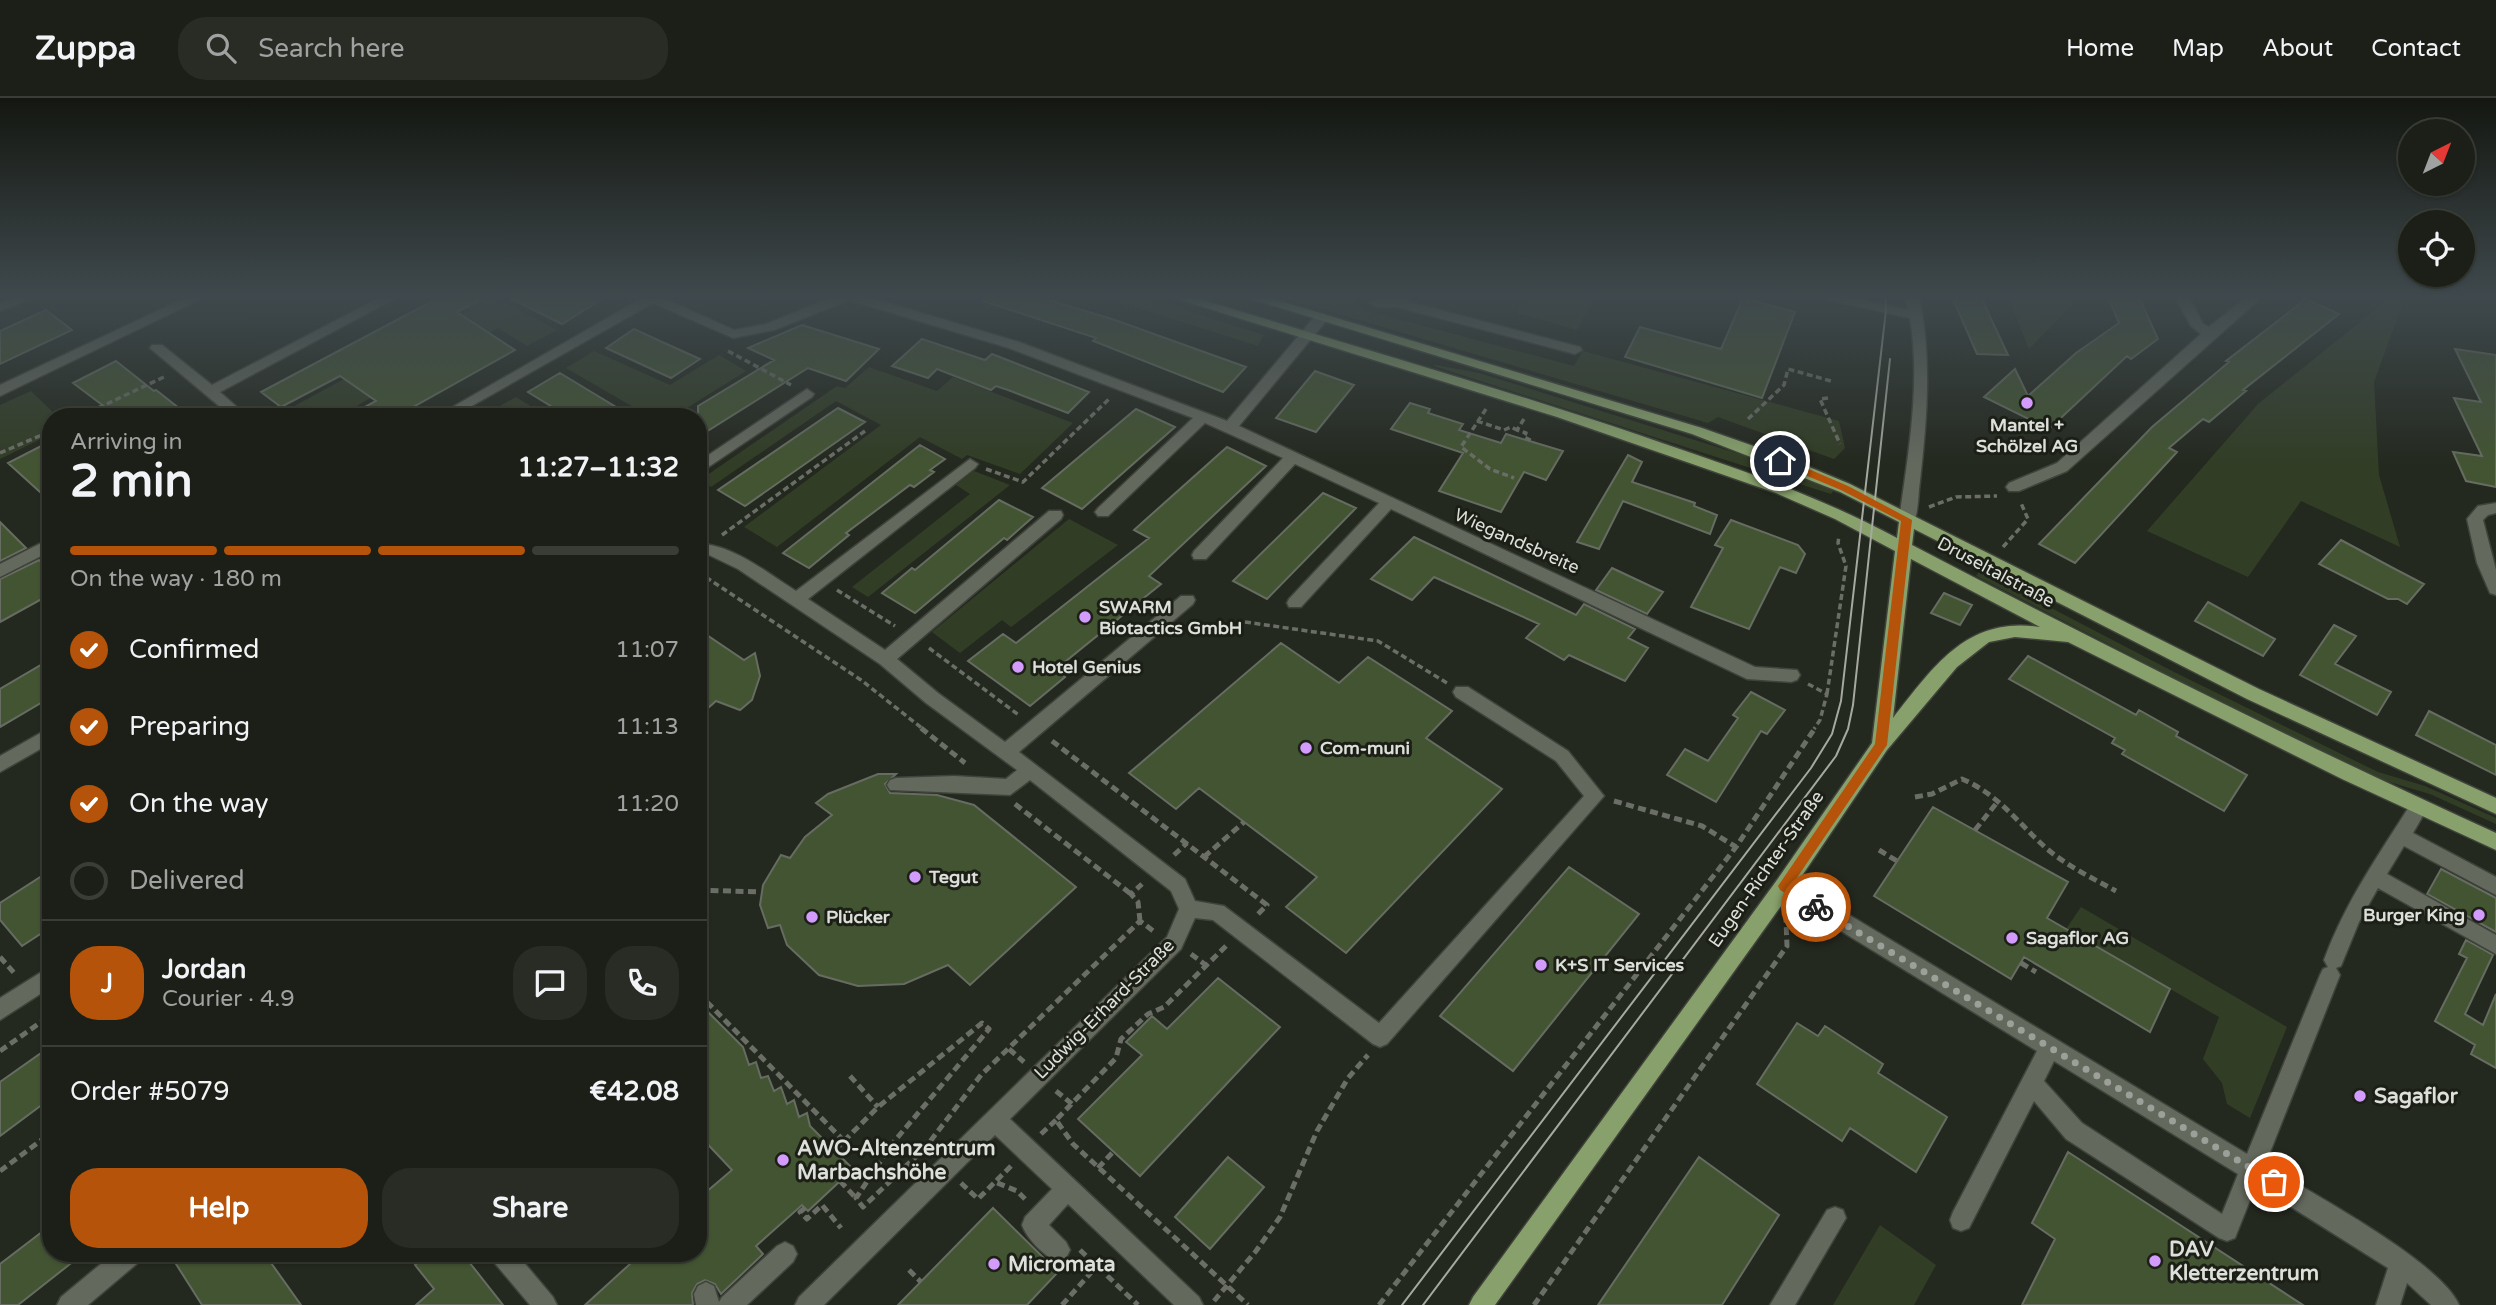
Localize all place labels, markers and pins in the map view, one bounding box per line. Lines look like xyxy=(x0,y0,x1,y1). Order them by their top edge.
marker: Mantel + Schölzel AG xyxy=(2019,395,2035,411)
place label: Mantel + Schölzel AG xyxy=(1976,414,2078,457)
pin xyxy=(1750,431,1810,491)
place label: SWARM Biotactics GmbH xyxy=(1099,596,1242,639)
marker: SWARM Biotactics GmbH xyxy=(1077,609,1093,625)
place label: Hotel Genius xyxy=(1032,656,1142,678)
marker: Hotel Genius xyxy=(1010,659,1026,675)
place label: Com-muni xyxy=(1320,737,1410,759)
marker: Com-muni xyxy=(1298,740,1314,756)
place label: Tegut xyxy=(928,866,978,888)
marker: Tegut xyxy=(907,869,923,885)
place label: Burger King xyxy=(2363,904,2465,926)
place label: Plücker xyxy=(826,906,891,928)
marker: Burger King xyxy=(2471,907,2487,923)
marker: Plücker xyxy=(804,909,820,925)
place label: Sagaflor AG xyxy=(2026,927,2129,949)
marker: Sagaflor AG xyxy=(2004,930,2020,946)
place label: K+S IT Services xyxy=(1555,954,1685,976)
marker: K+S IT Services xyxy=(1533,957,1549,973)
place label: Sagaflor xyxy=(2374,1084,2459,1109)
marker: Sagaflor xyxy=(2352,1088,2368,1104)
place label: AWO-Altenzentrum Marbachshöhe xyxy=(797,1136,996,1185)
marker: AWO-Altenzentrum Marbachshöhe xyxy=(775,1152,791,1168)
pin xyxy=(2244,1152,2304,1212)
place label: DAV Kletterzentrum xyxy=(2169,1237,2319,1286)
place label: Micromata xyxy=(1008,1252,1116,1277)
marker: DAV Kletterzentrum xyxy=(2147,1253,2163,1269)
marker: Micromata xyxy=(986,1256,1002,1272)

